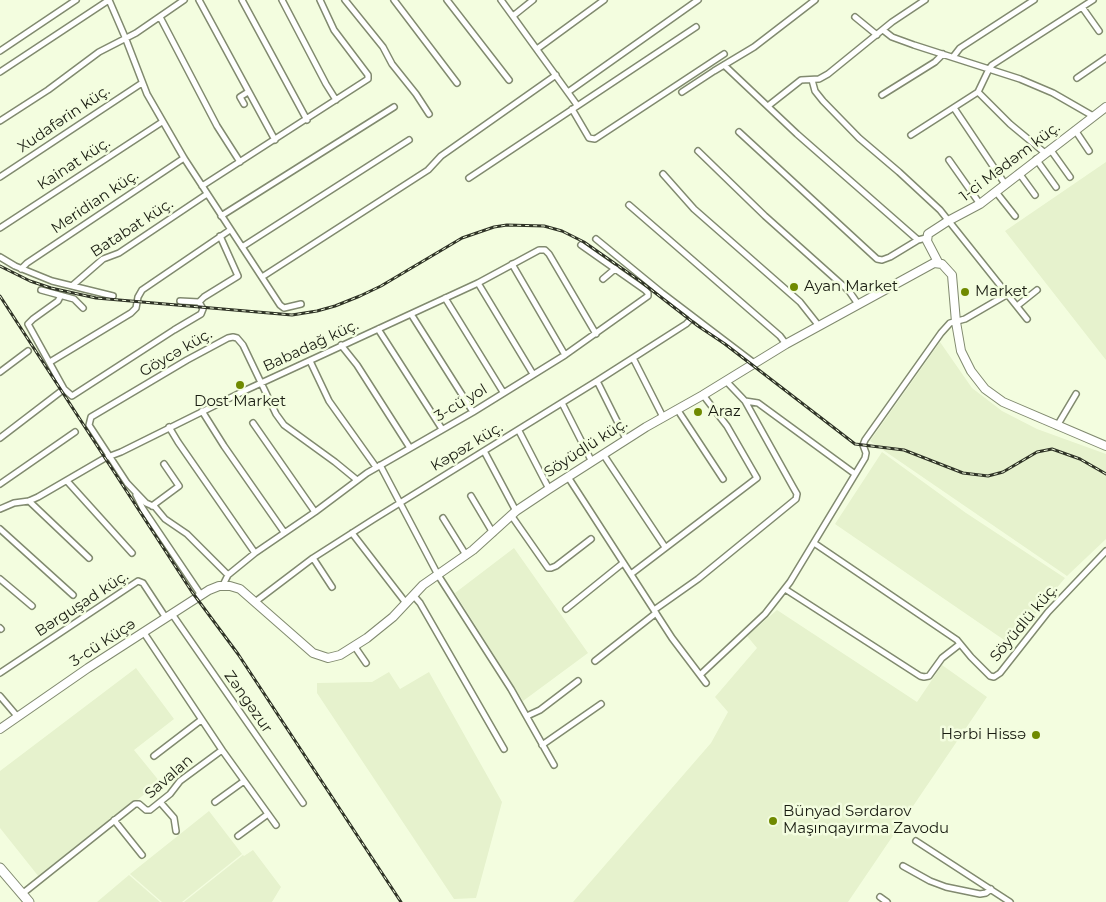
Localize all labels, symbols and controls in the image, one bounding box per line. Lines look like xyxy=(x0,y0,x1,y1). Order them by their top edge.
street label: Xudafərin küç. xyxy=(14,82,114,156)
street label: 1-ci Mədəm küç. xyxy=(956,118,1064,206)
street label: Kainat küç. xyxy=(34,134,114,194)
street label: Meridian küç. xyxy=(48,166,142,238)
street label: Batabat küç. xyxy=(87,195,177,261)
place label: Ayan Market xyxy=(804,278,898,296)
marker: Ayan Market xyxy=(788,281,800,293)
place label: Market xyxy=(975,283,1028,301)
marker: Market xyxy=(959,286,971,298)
street label: Babadağ küç. xyxy=(260,316,362,376)
street label: Göycə küç. xyxy=(137,325,215,381)
marker: Dost Market xyxy=(234,379,246,391)
street label: 3-cü yol xyxy=(431,380,491,426)
place label: Dost Market xyxy=(194,393,286,411)
place label: Araz xyxy=(708,403,741,421)
marker: Araz xyxy=(692,406,704,418)
street label: Söyüdlü küç. xyxy=(541,414,631,482)
street label: Kəpəz küç. xyxy=(428,418,506,476)
street label: Bərguşad küç. xyxy=(32,567,132,641)
street label: Söyüdlü küç. xyxy=(986,581,1062,665)
street label: 3-cü Küçə xyxy=(67,615,139,671)
street label: Zəngəzur xyxy=(220,667,276,737)
place label: Hərbi Hissə xyxy=(941,726,1026,744)
marker: Hərbi Hissə xyxy=(1030,729,1042,741)
street label: Savalan xyxy=(141,751,197,803)
place label: Bünyad Sərdarov Maşınqayırma Zavodu xyxy=(783,803,949,838)
marker: Bünyad Sərdarov Maşınqayırma Zavodu xyxy=(767,815,779,827)

